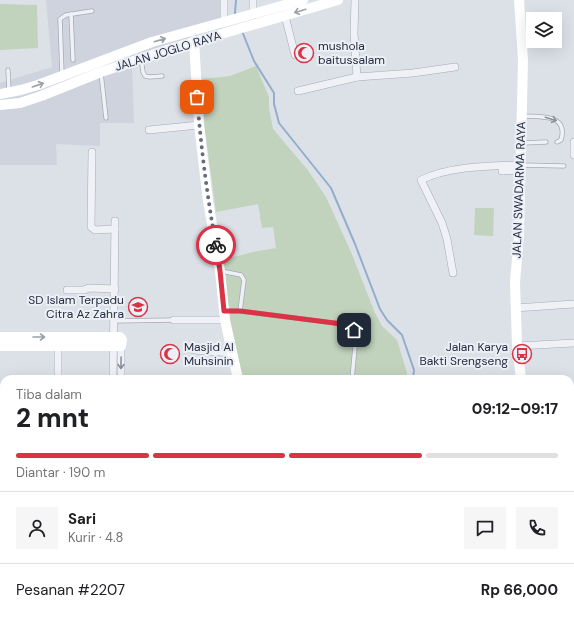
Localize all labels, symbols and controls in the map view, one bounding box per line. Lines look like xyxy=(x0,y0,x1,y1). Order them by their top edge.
one-way arrow xyxy=(294,8,307,15)
map controls xyxy=(526,12,562,48)
button: layers xyxy=(526,12,562,48)
street label: JALAN JOGLO RAYA xyxy=(113,27,223,75)
one-way arrow xyxy=(153,36,166,43)
place label: mushola baitussalam xyxy=(318,38,385,68)
mosque icon: mushola baitussalam xyxy=(293,42,315,64)
pin xyxy=(180,80,214,114)
one-way arrow xyxy=(31,81,44,88)
icon: bag xyxy=(186,86,208,108)
one-way arrow xyxy=(545,116,558,123)
street label: JALAN SWADARMA RAYA xyxy=(509,121,529,259)
courier xyxy=(196,225,236,265)
icon: bike xyxy=(205,234,227,256)
place label: SD Islam Terpadu Citra Az Zahra xyxy=(28,292,124,322)
school or university icon: SD Islam Terpadu Citra Az Zahra xyxy=(127,296,149,318)
pin xyxy=(337,313,371,347)
icon: home xyxy=(343,319,365,341)
one-way arrow xyxy=(32,333,45,341)
place label: Masjid Al Muhsinin xyxy=(184,339,234,369)
place label: Jalan Karya Bakti Srengseng xyxy=(419,339,508,369)
mosque icon: Masjid Al Muhsinin xyxy=(159,343,181,365)
bus stop icon: Jalan Karya Bakti Srengseng xyxy=(511,343,533,365)
one-way arrow xyxy=(117,356,125,369)
text: Tiba dalam xyxy=(16,386,82,403)
text: 09:12–09:17 xyxy=(472,399,558,419)
text: 2 mnt xyxy=(16,401,89,435)
text: Diantar · 190 m xyxy=(16,464,105,481)
button: person xyxy=(16,507,58,549)
button: chat xyxy=(464,507,506,549)
button: phone xyxy=(516,507,558,549)
text: Sari xyxy=(68,509,96,529)
text: Kurir · 4.8 xyxy=(68,529,123,546)
text: Pesanan #2207 xyxy=(16,580,125,600)
text: Rp 66,000 xyxy=(481,580,558,600)

